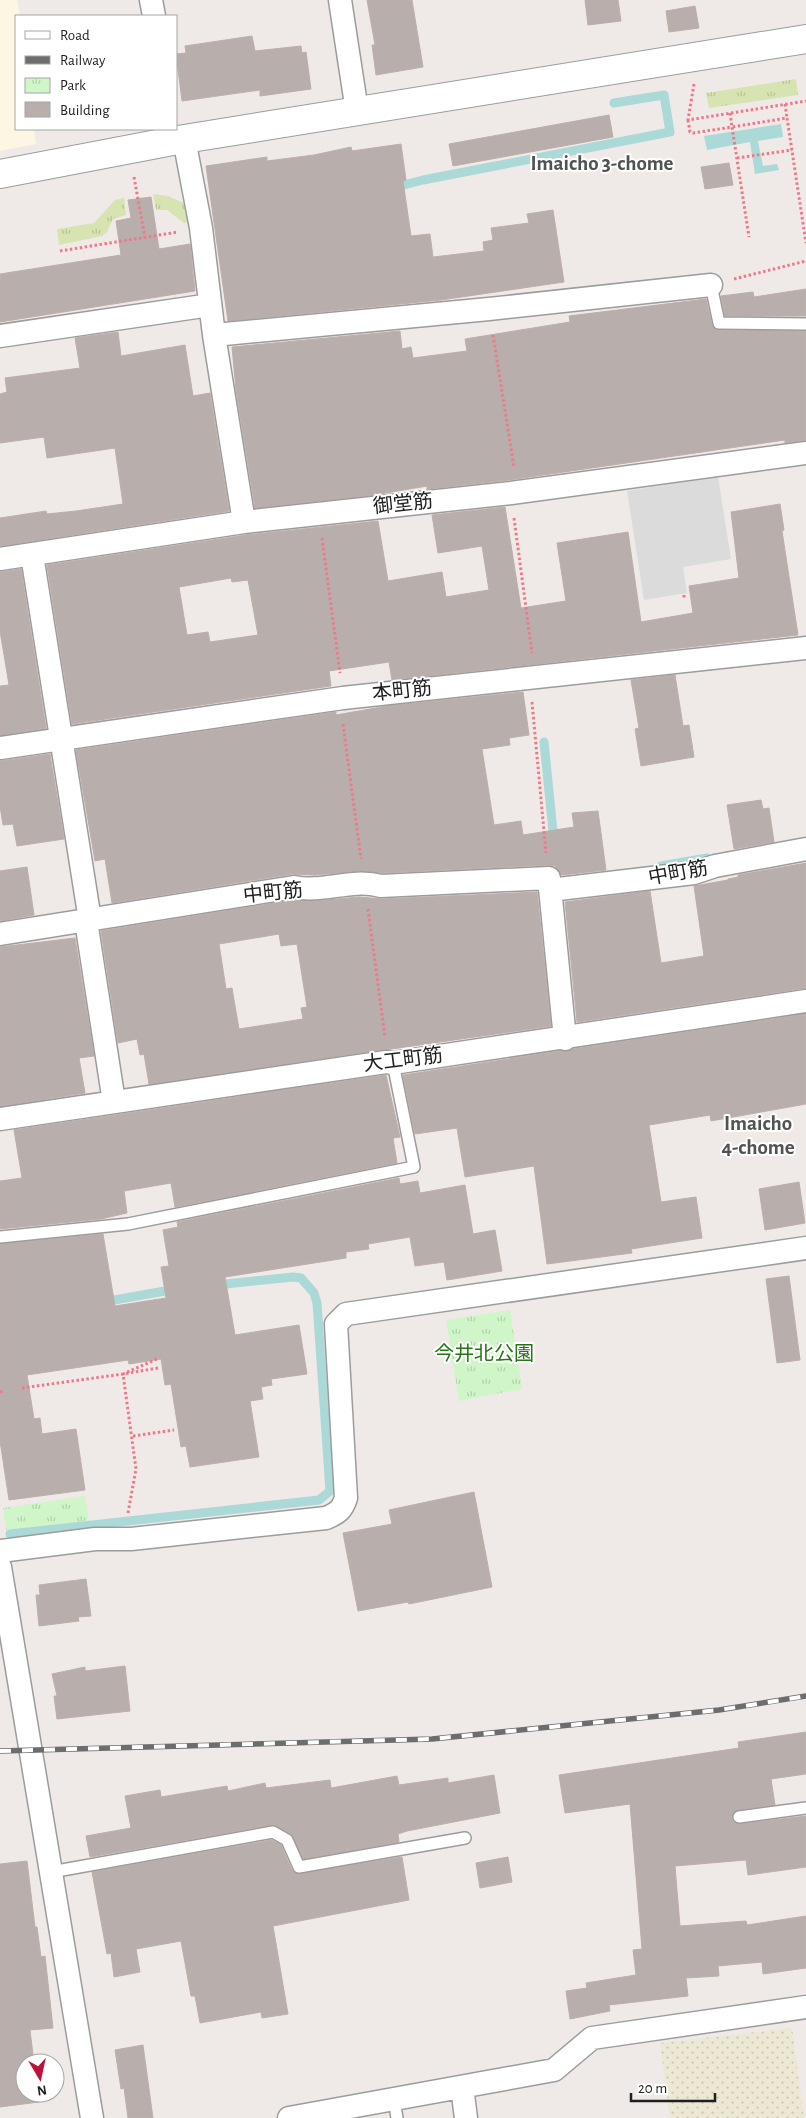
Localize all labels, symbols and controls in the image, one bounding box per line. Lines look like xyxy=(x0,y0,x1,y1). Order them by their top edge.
legend xyxy=(15,15,178,130)
text: Road xyxy=(60,28,90,43)
text: Railway xyxy=(60,53,106,68)
text: Park xyxy=(60,78,86,93)
text: Building xyxy=(60,103,110,118)
district label: Imaicho 3-chome xyxy=(530,153,674,174)
street label: 御堂筋 xyxy=(372,490,434,517)
street label: 本町筋 xyxy=(371,677,433,704)
street label: 中町筋 xyxy=(647,857,709,888)
street label: 中町筋 xyxy=(242,879,304,906)
street label: 大工町筋 xyxy=(362,1044,444,1075)
district label: Imaicho 4-chome xyxy=(721,1113,795,1158)
park label: 今井北公園 xyxy=(434,1343,534,1364)
north arrow xyxy=(15,2053,65,2103)
scale bar xyxy=(631,2070,715,2102)
text: 20 m xyxy=(638,2081,667,2096)
text: N xyxy=(36,2082,48,2098)

